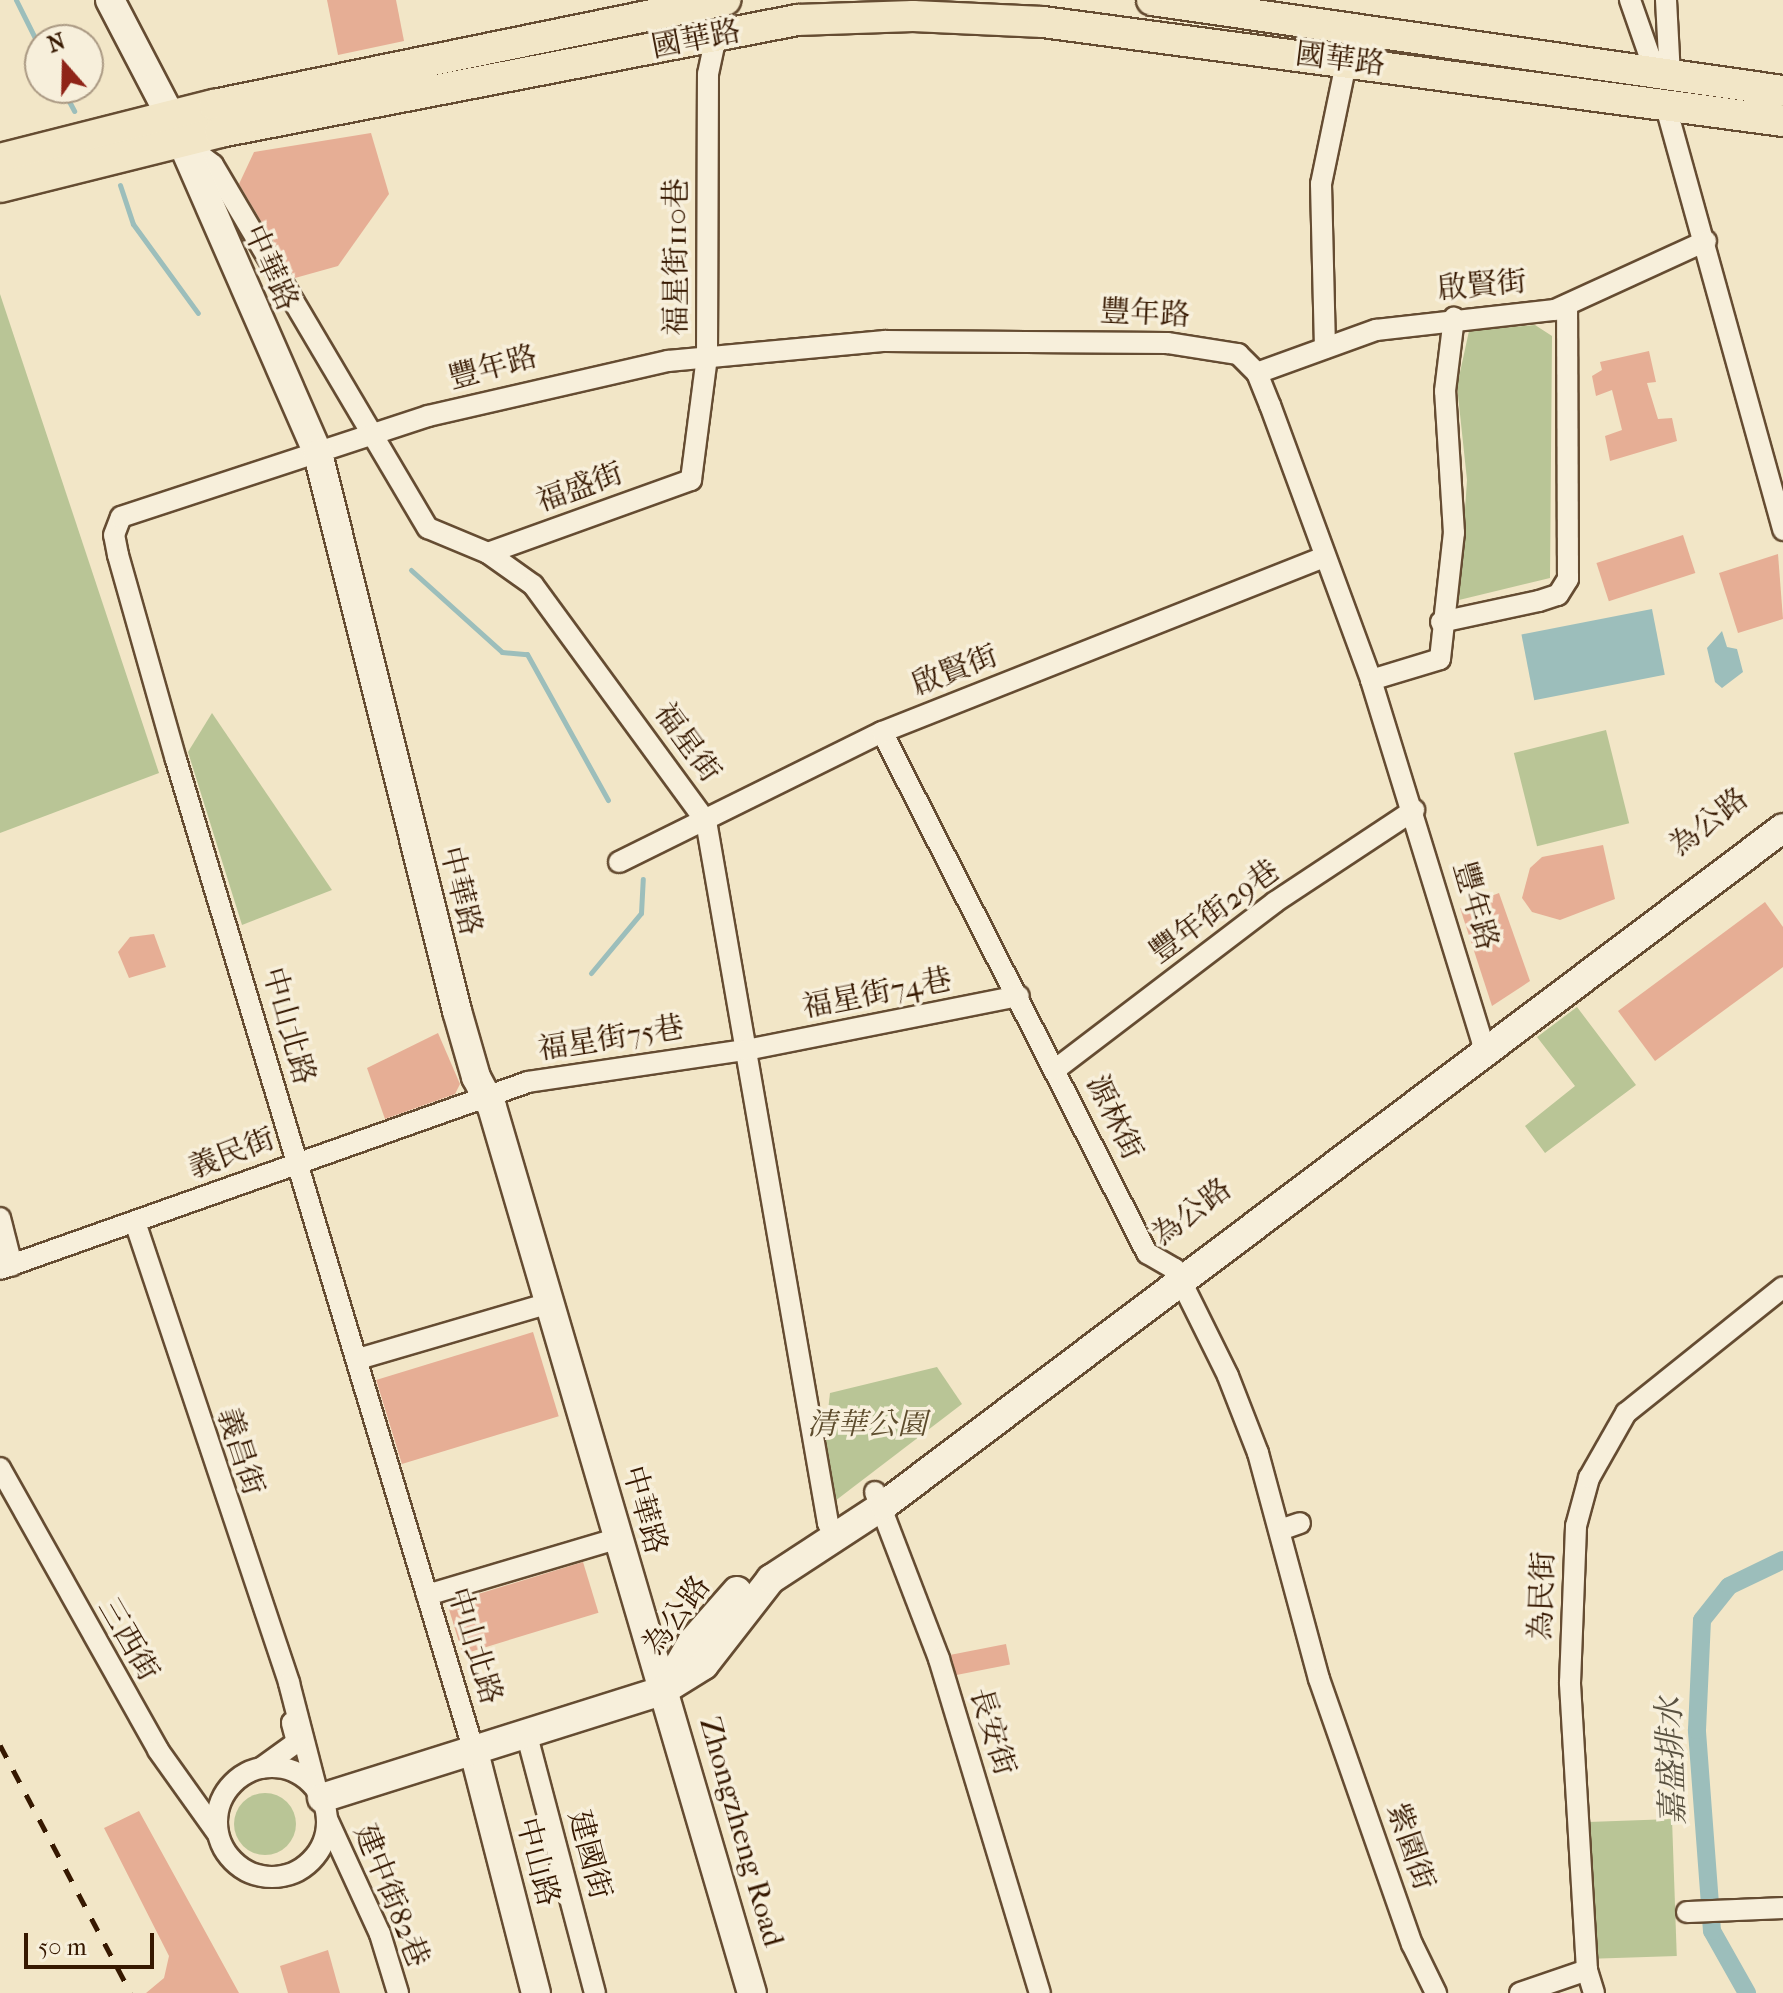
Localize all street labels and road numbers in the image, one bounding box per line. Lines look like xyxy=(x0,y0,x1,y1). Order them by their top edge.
street label: 國華路 xyxy=(648,14,744,66)
street label: 國華路 xyxy=(1293,37,1387,83)
street label: 福星街110巷 xyxy=(659,178,695,336)
street label: 中華路 xyxy=(235,220,305,316)
street label: 啟賢街 xyxy=(1436,264,1528,308)
street label: 豐年路 xyxy=(1099,294,1191,334)
street label: 豐年路 xyxy=(445,339,541,397)
street label: 福盛街 xyxy=(532,456,628,520)
street label: 啟賢街 xyxy=(907,638,1003,704)
street label: 福星街 xyxy=(646,696,728,790)
street label: 為公路 xyxy=(1662,781,1756,865)
street label: 中華路 xyxy=(432,843,488,939)
street label: 豐年街29巷 xyxy=(1143,853,1287,971)
street label: 豐年路 xyxy=(1445,858,1505,954)
street label: 福星街74巷 xyxy=(799,962,955,1026)
street label: 中山北路 xyxy=(254,963,322,1089)
street label: 福星街75巷 xyxy=(535,1010,687,1068)
street label: 源林街 xyxy=(1078,1070,1150,1166)
street label: 義民街 xyxy=(184,1121,280,1187)
street label: 為公路 xyxy=(1145,1172,1239,1254)
street label: 義昌街 xyxy=(209,1404,271,1500)
street label: 中華路 xyxy=(614,1462,674,1558)
street label: 為民街 xyxy=(1523,1550,1563,1642)
street label: 為公路 xyxy=(636,1569,718,1663)
street label: 中山北路 xyxy=(439,1583,509,1709)
street label: 三西街 xyxy=(90,1592,166,1688)
street label: 長安街 xyxy=(962,1684,1022,1780)
street label: Zhongzheng Road xyxy=(691,1713,791,1951)
street label: 紫園街 xyxy=(1378,1799,1442,1895)
street label: 建國街 xyxy=(560,1807,618,1903)
street label: 中山路 xyxy=(508,1814,566,1910)
street label: 建中街82巷 xyxy=(346,1819,436,1973)

